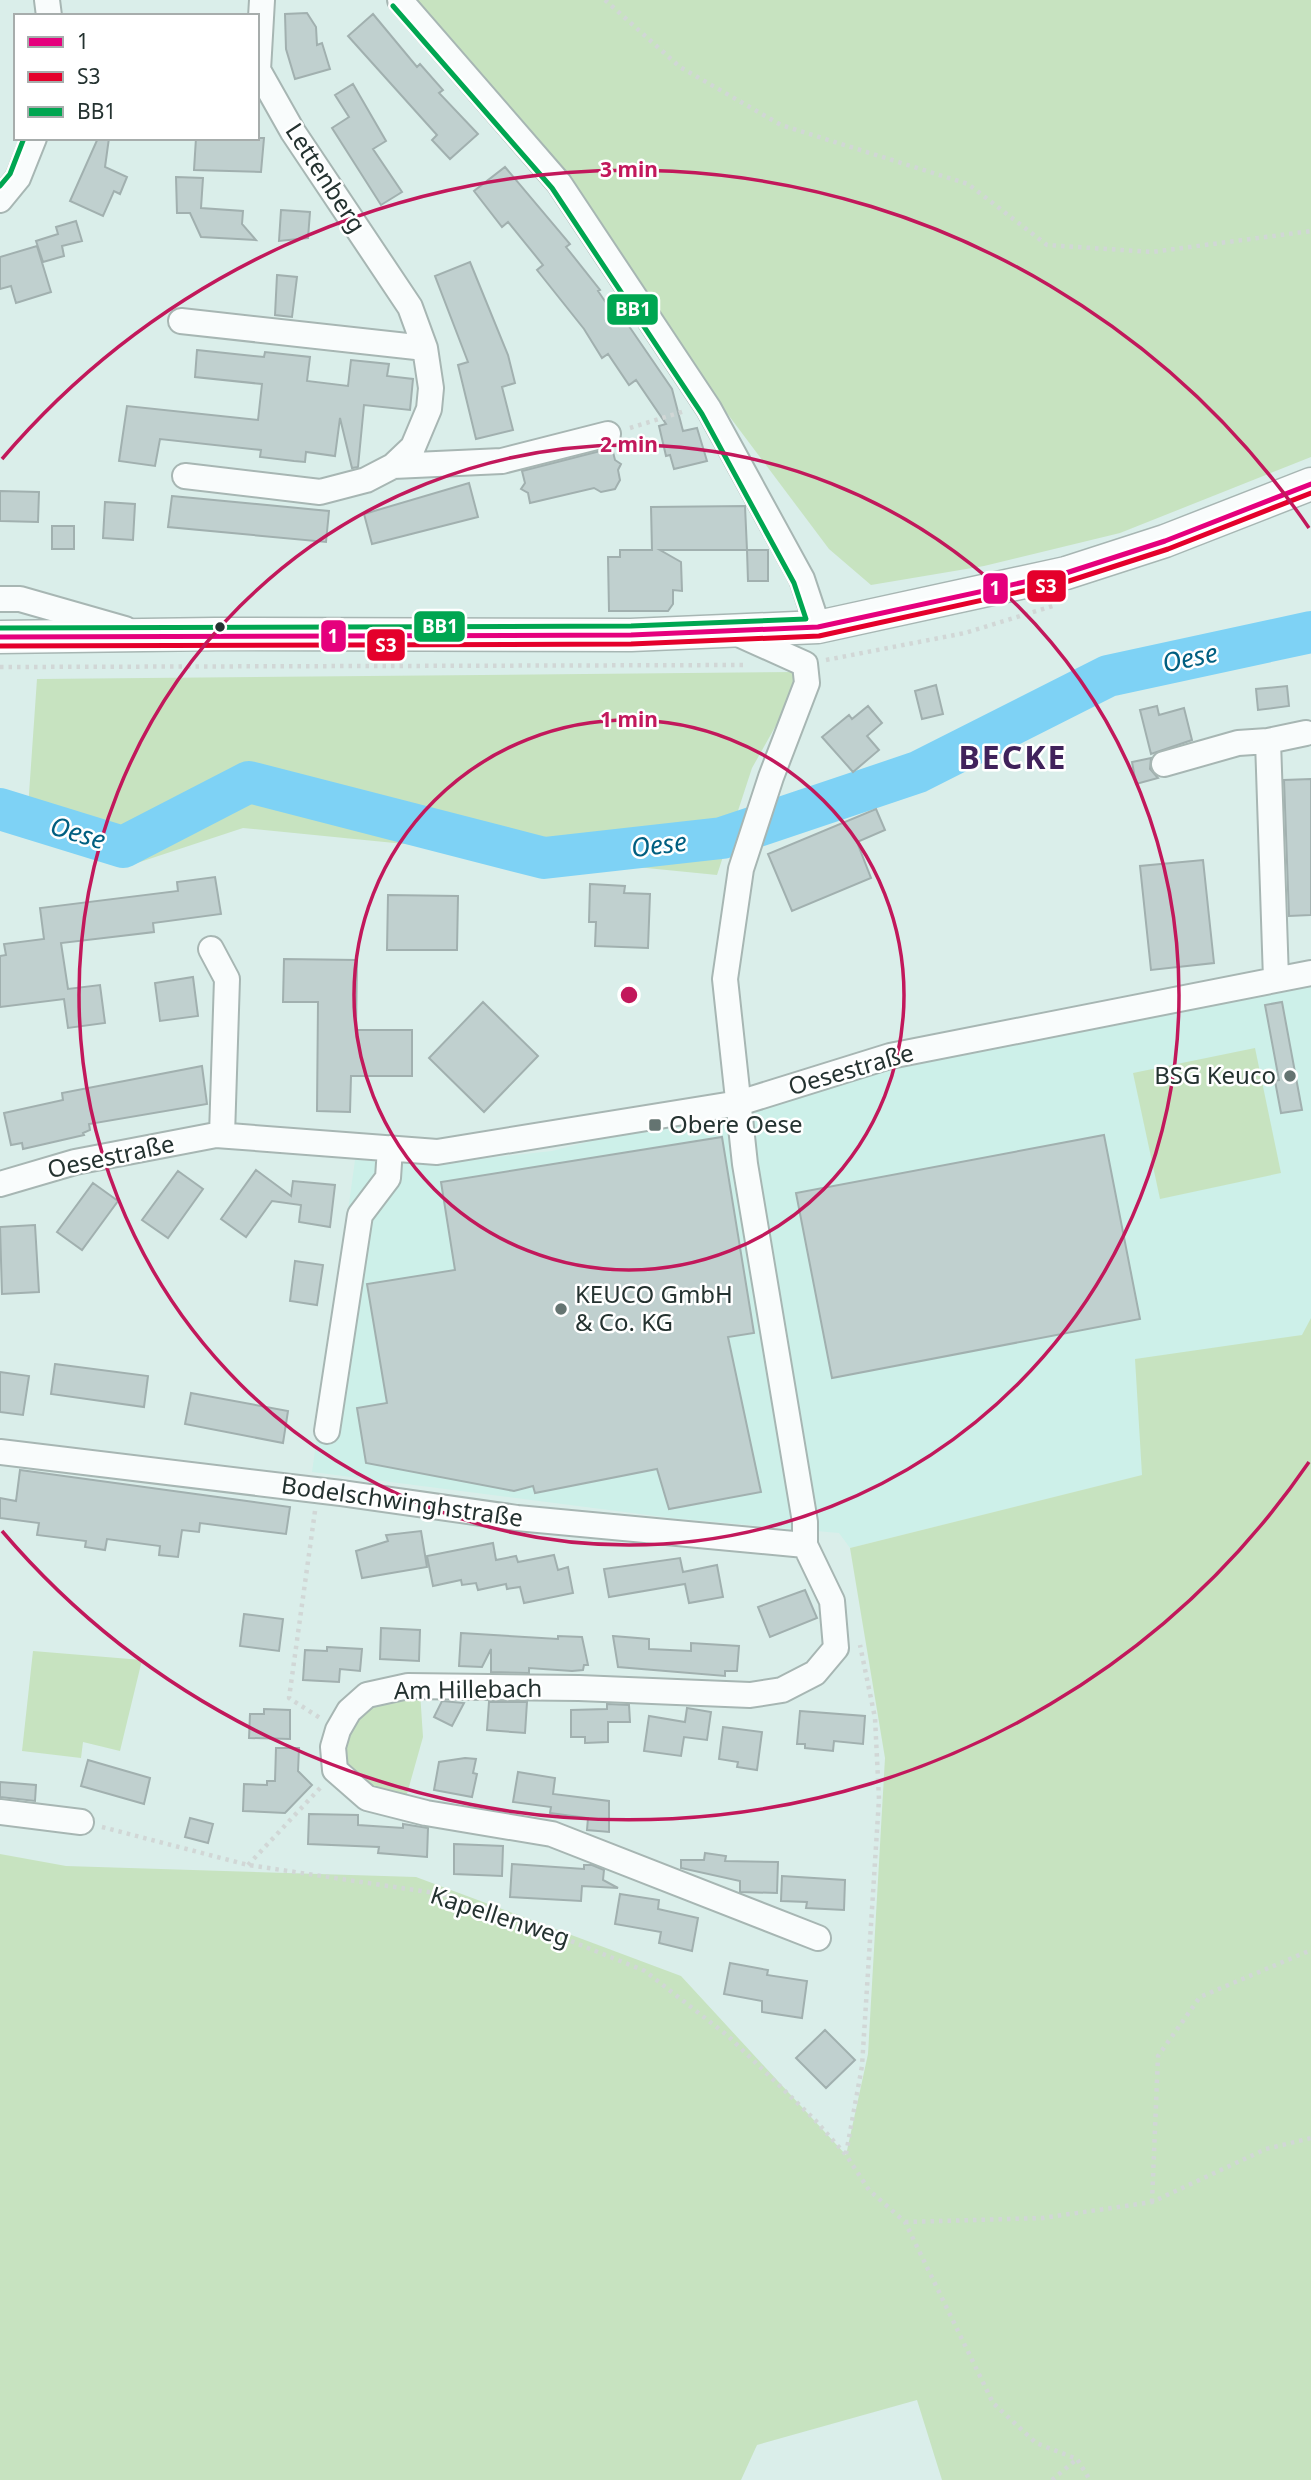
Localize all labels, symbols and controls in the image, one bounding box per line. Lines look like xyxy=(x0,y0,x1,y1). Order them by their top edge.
legend xyxy=(14,14,259,140)
text: 1 xyxy=(77,27,89,55)
text: S3 xyxy=(77,62,101,90)
text: BB1 xyxy=(77,97,116,125)
street label: Lettenberg xyxy=(279,116,374,238)
text: 3 min xyxy=(600,155,658,183)
line badge: BB1 xyxy=(606,293,659,326)
text: BB1 xyxy=(615,296,651,322)
text: 2 min xyxy=(600,430,658,458)
line badge: S3 xyxy=(1026,569,1067,603)
line badge: 1 xyxy=(982,572,1009,605)
text: S3 xyxy=(1035,573,1057,599)
text: 1 xyxy=(990,575,1000,601)
line badge: BB1 xyxy=(413,610,466,643)
text: BB1 xyxy=(422,613,458,639)
line badge: 1 xyxy=(320,619,347,653)
unlabelled marker xyxy=(213,620,227,634)
text: 1 xyxy=(328,623,338,649)
line badge: S3 xyxy=(366,628,406,662)
text: S3 xyxy=(375,632,397,658)
water label: Oese xyxy=(1159,634,1221,680)
text: 1 min xyxy=(600,705,658,733)
district label: BECKE xyxy=(959,735,1067,778)
water label: Oese xyxy=(46,807,110,857)
water label: Oese xyxy=(629,823,689,865)
centre of rings xyxy=(617,983,641,1007)
street label: Oesestraße xyxy=(784,1035,917,1102)
place label: BSG Keuco xyxy=(1154,1058,1276,1091)
marker: BSG Keuco xyxy=(1282,1068,1298,1084)
place label: Obere Oese xyxy=(669,1107,803,1140)
marker: Obere Oese xyxy=(647,1117,663,1133)
street label: Oesestraße xyxy=(44,1126,177,1185)
place label: KEUCO GmbH & Co. KG xyxy=(575,1277,733,1338)
marker: KEUCO GmbH & Co. KG xyxy=(553,1301,569,1317)
street label: Bodelschwinghstraße xyxy=(279,1467,525,1534)
street label: Am Hillebach xyxy=(393,1671,543,1706)
street label: Kapellenweg xyxy=(427,1878,574,1954)

